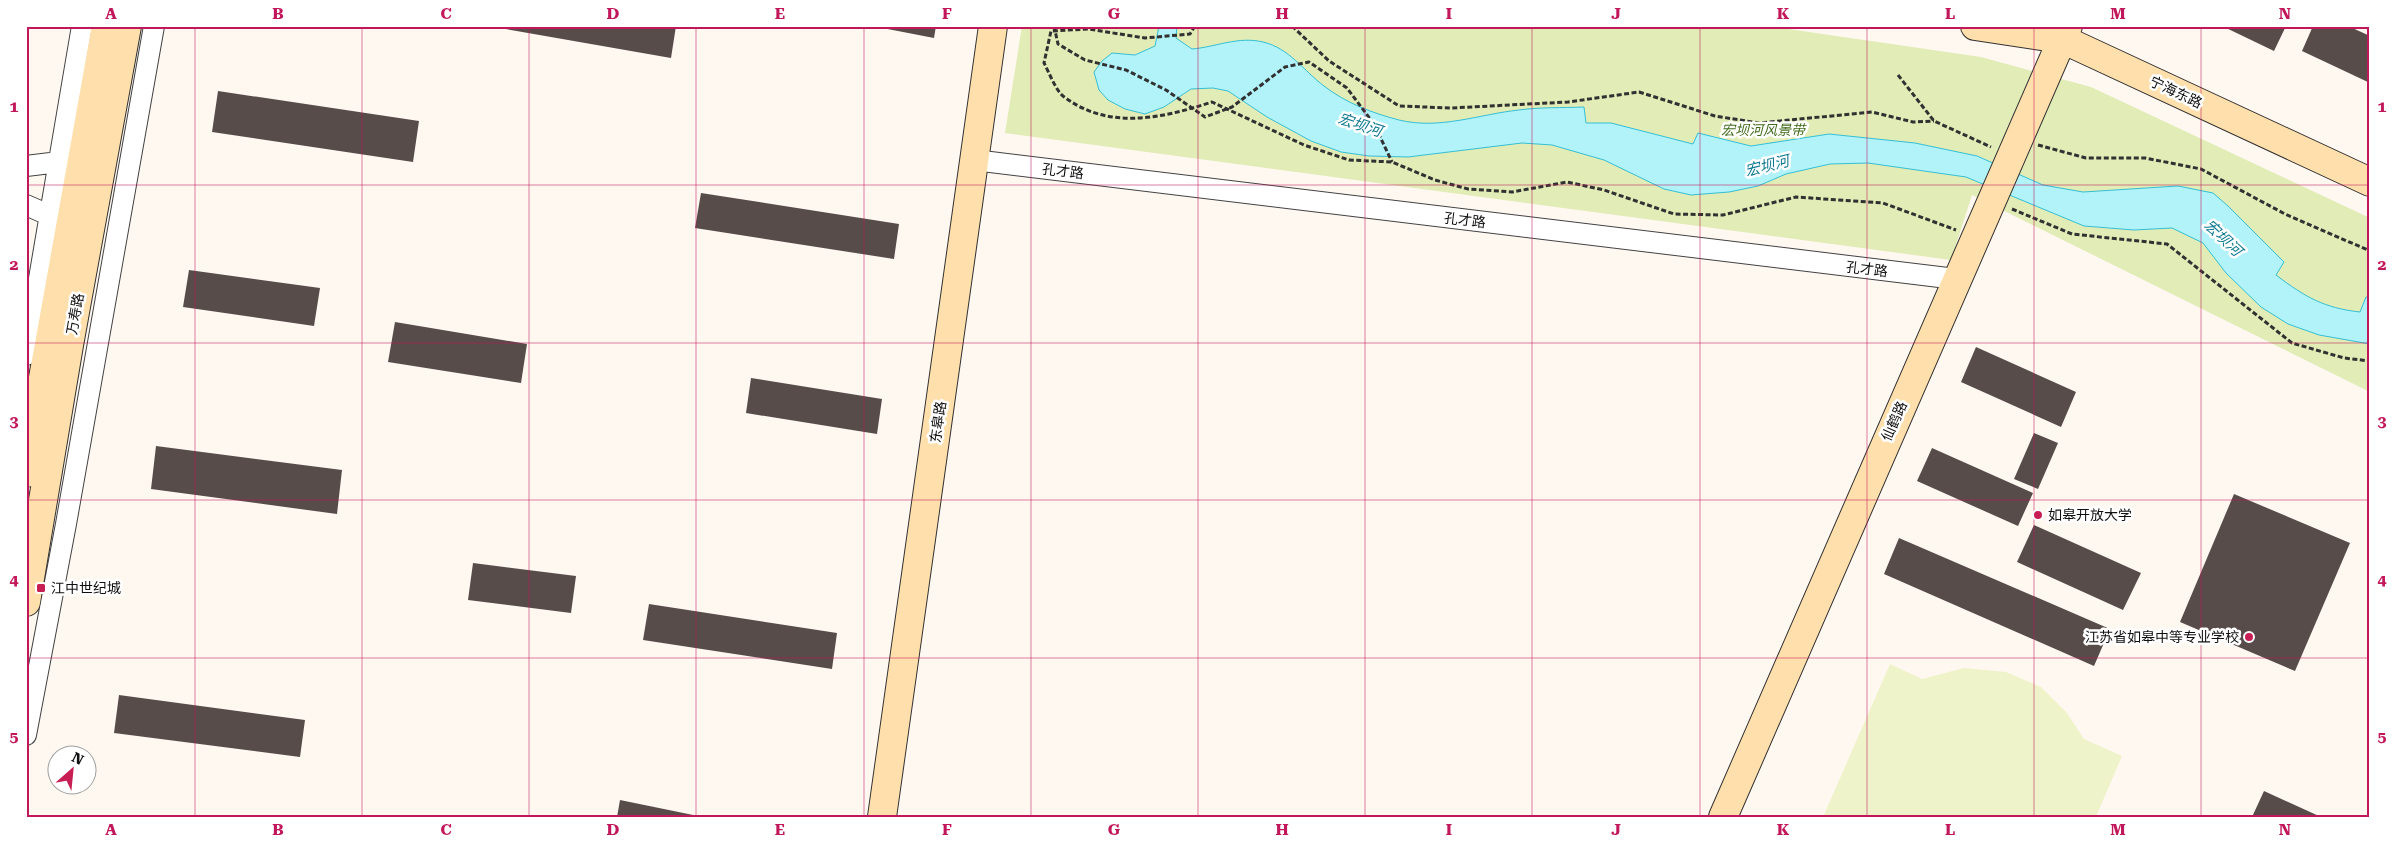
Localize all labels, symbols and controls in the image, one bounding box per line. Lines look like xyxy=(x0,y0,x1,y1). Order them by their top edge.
text: A xyxy=(105,4,117,23)
text: B xyxy=(272,4,284,23)
text: C xyxy=(440,4,452,23)
text: D xyxy=(607,4,620,23)
text: E xyxy=(775,4,785,23)
text: F xyxy=(942,4,952,23)
text: G xyxy=(1108,4,1121,23)
text: H xyxy=(1275,4,1289,23)
text: I xyxy=(1446,4,1452,23)
text: J xyxy=(1611,4,1621,23)
text: K xyxy=(1777,4,1790,23)
text: L xyxy=(1945,4,1955,23)
text: M xyxy=(2110,4,2126,23)
text: N xyxy=(2279,4,2291,23)
street label: 宁海东路 xyxy=(2147,73,2205,111)
text: 1 xyxy=(10,97,19,116)
text: 1 xyxy=(2378,97,2387,116)
water label: 宏坝河 xyxy=(1336,109,1387,141)
park label: 宏坝河风景带 xyxy=(1721,122,1807,138)
water label: 宏坝河 xyxy=(1743,151,1794,180)
street label: 孔才路 xyxy=(1041,161,1085,181)
street label: 孔才路 xyxy=(1443,210,1487,230)
water label: 宏坝河 xyxy=(2200,216,2248,262)
text: 2 xyxy=(10,255,19,274)
text: 2 xyxy=(2378,255,2387,274)
street label: 孔才路 xyxy=(1845,259,1889,279)
street label: 万寿路 xyxy=(63,292,87,336)
street label: 仙鹤路 xyxy=(1878,399,1910,443)
street label: 东皋路 xyxy=(927,400,949,444)
text: 3 xyxy=(10,412,19,431)
text: 3 xyxy=(2378,412,2387,431)
place label: 如皋开放大学 xyxy=(2048,507,2132,523)
marker: 如皋开放大学 xyxy=(2032,509,2044,521)
text: 4 xyxy=(10,570,19,589)
text: 4 xyxy=(2378,570,2387,589)
place label: 江中世纪城 xyxy=(51,580,121,596)
marker: 江中世纪城 xyxy=(35,582,47,594)
place label: 江苏省如皋中等专业学校 xyxy=(2085,629,2239,645)
marker: 江苏省如皋中等专业学校 xyxy=(2243,631,2255,643)
text: 5 xyxy=(10,727,19,746)
text: 5 xyxy=(2378,727,2387,746)
north arrow xyxy=(48,746,98,796)
text: N xyxy=(69,749,87,768)
text: A xyxy=(105,820,117,839)
text: B xyxy=(272,820,284,839)
text: C xyxy=(440,820,452,839)
text: D xyxy=(607,820,620,839)
text: E xyxy=(775,820,785,839)
text: F xyxy=(942,820,952,839)
text: G xyxy=(1108,820,1121,839)
text: H xyxy=(1275,820,1289,839)
text: I xyxy=(1446,820,1452,839)
text: J xyxy=(1611,820,1621,839)
text: K xyxy=(1777,820,1790,839)
text: L xyxy=(1945,820,1955,839)
text: M xyxy=(2110,820,2126,839)
text: N xyxy=(2279,820,2291,839)

